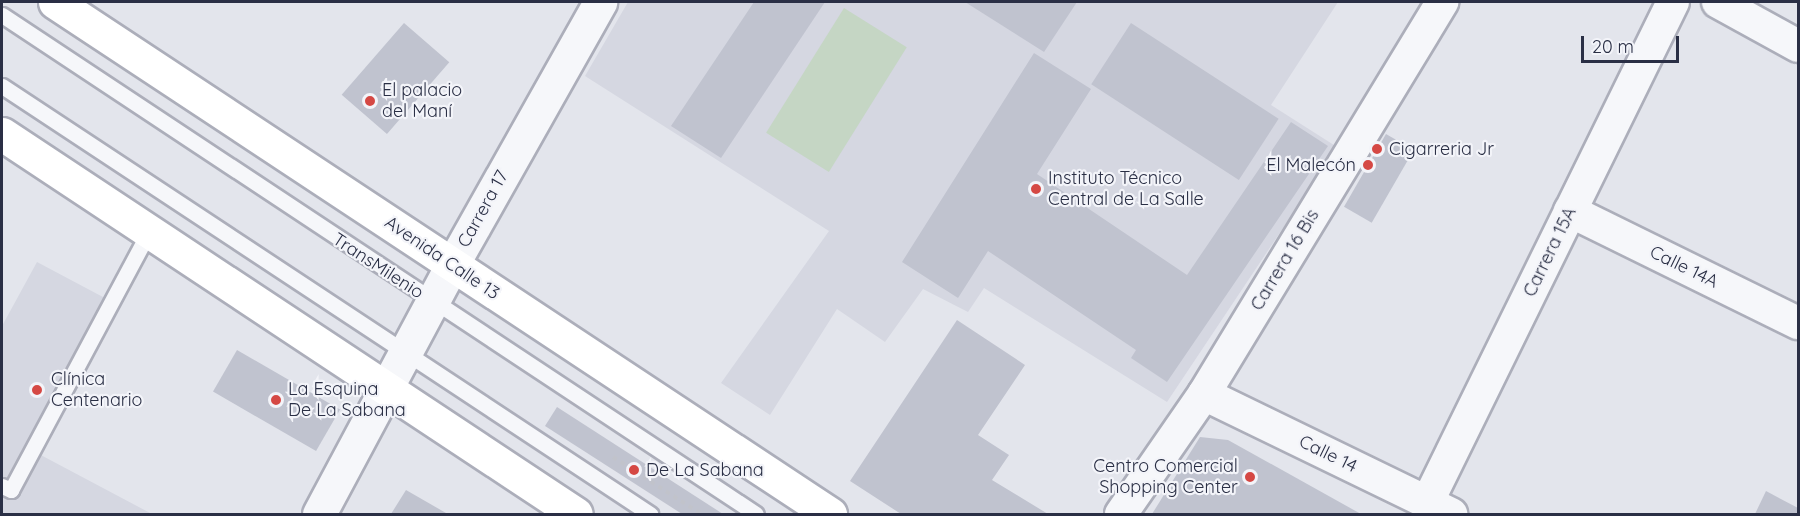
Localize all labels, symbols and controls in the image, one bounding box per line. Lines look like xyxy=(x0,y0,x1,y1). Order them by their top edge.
scale bar xyxy=(1584,24,1682,62)
text: 20 m xyxy=(1592,35,1634,58)
place label: El palacio del Maní xyxy=(382,80,462,122)
marker: El palacio del Maní xyxy=(363,94,377,108)
place label: Cigarreria Jr xyxy=(1389,138,1494,160)
marker: Cigarreria Jr xyxy=(1370,142,1384,156)
place label: El Malecón xyxy=(1266,154,1356,176)
marker: El Malecón xyxy=(1361,158,1375,172)
street label: Carrera 17 xyxy=(453,167,513,251)
place label: Instituto Técnico Central de La Salle xyxy=(1048,168,1204,210)
marker: Instituto Técnico Central de La Salle xyxy=(1029,182,1043,196)
street label: Carrera 15A xyxy=(1519,204,1581,300)
street label: Carrera 16 Bis xyxy=(1246,206,1324,314)
street label: Avenida Calle 13 xyxy=(381,212,503,304)
street label: TransMilenio xyxy=(328,229,428,303)
street label: Calle 14A xyxy=(1646,241,1722,293)
place label: Clínica Centenario xyxy=(51,369,142,412)
place label: La Esquina De La Sabana xyxy=(288,379,406,422)
marker: Clínica Centenario xyxy=(28,381,46,399)
marker: La Esquina De La Sabana xyxy=(269,393,283,407)
street label: Calle 14 xyxy=(1296,431,1360,477)
place label: Centro Comercial Shopping Center xyxy=(1093,456,1238,498)
place label: De La Sabana xyxy=(646,459,764,481)
marker: De La Sabana xyxy=(627,463,641,477)
marker: Centro Comercial Shopping Center xyxy=(1243,470,1257,484)

